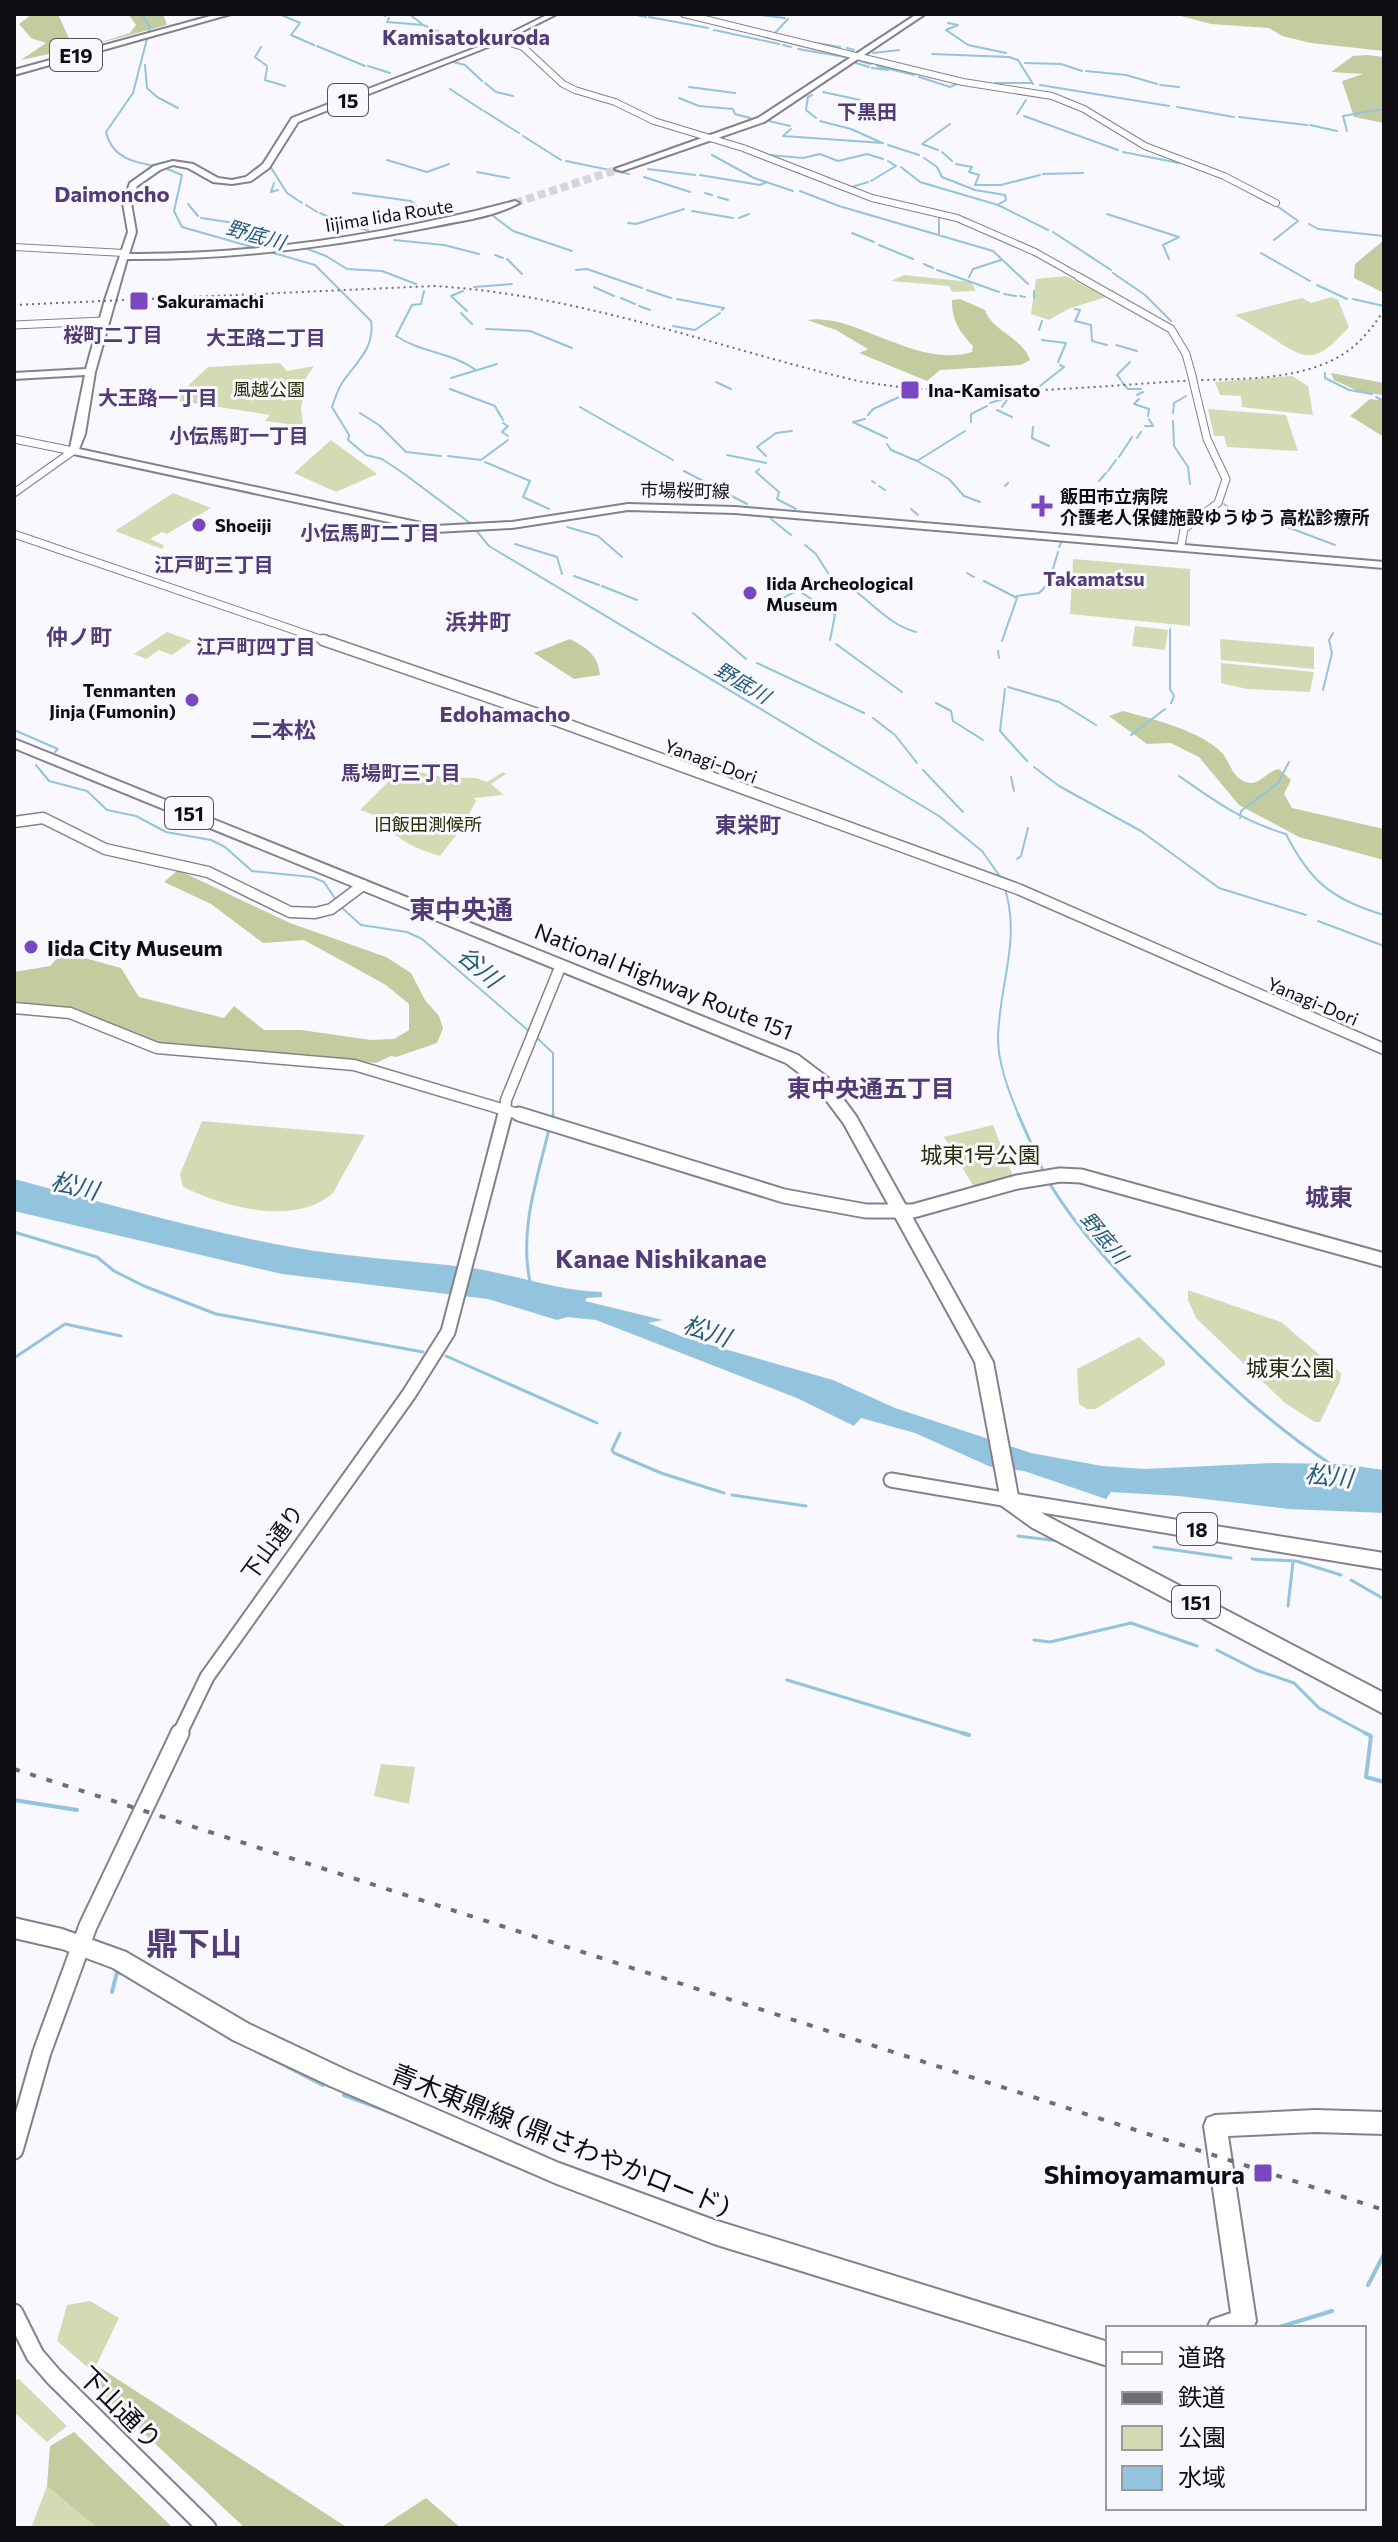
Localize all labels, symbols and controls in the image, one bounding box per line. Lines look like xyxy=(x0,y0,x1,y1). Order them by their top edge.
district label: Kamisatokuroda xyxy=(382,23,550,50)
road number: E19 xyxy=(50,39,102,71)
road number: 15 xyxy=(328,84,368,116)
district label: 下黒田 xyxy=(837,99,897,123)
district label: Daimoncho xyxy=(54,180,170,207)
street label: Iijima Iida Route xyxy=(323,194,455,236)
water label: 野底川 xyxy=(224,214,290,254)
marker: Sakuramachi xyxy=(128,290,150,312)
place label: Sakuramachi xyxy=(157,290,264,312)
district label: 桜町二丁目 xyxy=(63,322,163,346)
district label: 大王路二丁目 xyxy=(206,325,326,349)
park label: 風越公園 xyxy=(233,378,305,400)
marker: Ina-Kamisato xyxy=(899,379,921,401)
place label: Ina-Kamisato xyxy=(928,379,1040,401)
district label: 大王路一丁目 xyxy=(98,385,218,409)
district label: 小伝馬町一丁目 xyxy=(169,423,309,447)
street label: 市場桜町線 xyxy=(640,478,730,502)
place label: 飯田市立病院 介護老人保健施設ゆうゆう 高松診療所 xyxy=(1060,485,1369,528)
marker: 飯田市立病院 介護老人保健施設ゆうゆう 高松診療所 xyxy=(1031,495,1053,517)
place label: Shoeiji xyxy=(215,514,271,536)
marker: Shoeiji xyxy=(190,516,208,534)
district label: 小伝馬町二丁目 xyxy=(300,520,440,544)
district label: 江戸町三丁目 xyxy=(154,552,274,576)
district label: Takamatsu xyxy=(1043,566,1145,590)
place label: Iida Archeological Museum xyxy=(766,572,913,615)
marker: Iida Archeological Museum xyxy=(741,584,759,602)
district label: 浜井町 xyxy=(445,608,511,635)
district label: 仲ノ町 xyxy=(46,623,112,650)
district label: 江戸町四丁目 xyxy=(196,634,316,658)
water label: 野底川 xyxy=(711,656,777,709)
place label: Tenmanten Jinja (Fumonin) xyxy=(49,679,176,722)
marker: Tenmanten Jinja (Fumonin) xyxy=(183,691,201,709)
district label: Edohamacho xyxy=(440,700,570,727)
district label: 二本松 xyxy=(250,716,316,743)
street label: Yanagi-Dori xyxy=(662,734,760,788)
district label: 馬場町三丁目 xyxy=(341,760,461,784)
road number: 151 xyxy=(165,797,213,829)
district label: 東栄町 xyxy=(715,811,781,838)
park label: 旧飯田測候所 xyxy=(374,813,482,835)
district label: 東中央通 xyxy=(409,893,513,924)
street label: National Highway Route 151 xyxy=(531,917,797,1045)
place label: Iida City Museum xyxy=(47,934,223,961)
marker: Iida City Museum xyxy=(22,938,40,956)
water label: 谷川 xyxy=(452,939,510,995)
street label: Yanagi-Dori xyxy=(1264,972,1362,1030)
district label: 東中央通五丁目 xyxy=(787,1073,955,1102)
park label: 城東1号公園 xyxy=(920,1141,1040,1168)
water label: 松川 xyxy=(48,1165,105,1205)
district label: 城東 xyxy=(1305,1182,1353,1211)
water label: 野底川 xyxy=(1077,1206,1135,1269)
district label: Kanae Nishikanae xyxy=(555,1242,767,1273)
water label: 松川 xyxy=(680,1308,737,1353)
park label: 城東公園 xyxy=(1246,1354,1334,1381)
water label: 松川 xyxy=(1304,1458,1357,1492)
street label: 下山通り xyxy=(235,1498,309,1586)
road number: 18 xyxy=(1177,1513,1217,1545)
road number: 151 xyxy=(1172,1586,1220,1618)
district label: 鼎下山 xyxy=(146,1922,242,1962)
street label: 青木東鼎線 (鼎さわやかロード) xyxy=(387,2057,735,2221)
place label: Shimoyamamura xyxy=(1044,2158,1245,2189)
marker: Shimoyamamura xyxy=(1252,2162,1274,2184)
legend xyxy=(1106,2326,1366,2510)
text: 道路 xyxy=(1178,2342,1226,2371)
street label: 下山通り xyxy=(73,2359,169,2455)
text: 鉄道 xyxy=(1178,2382,1226,2411)
text: 公園 xyxy=(1178,2422,1226,2451)
text: 水域 xyxy=(1178,2462,1226,2491)

